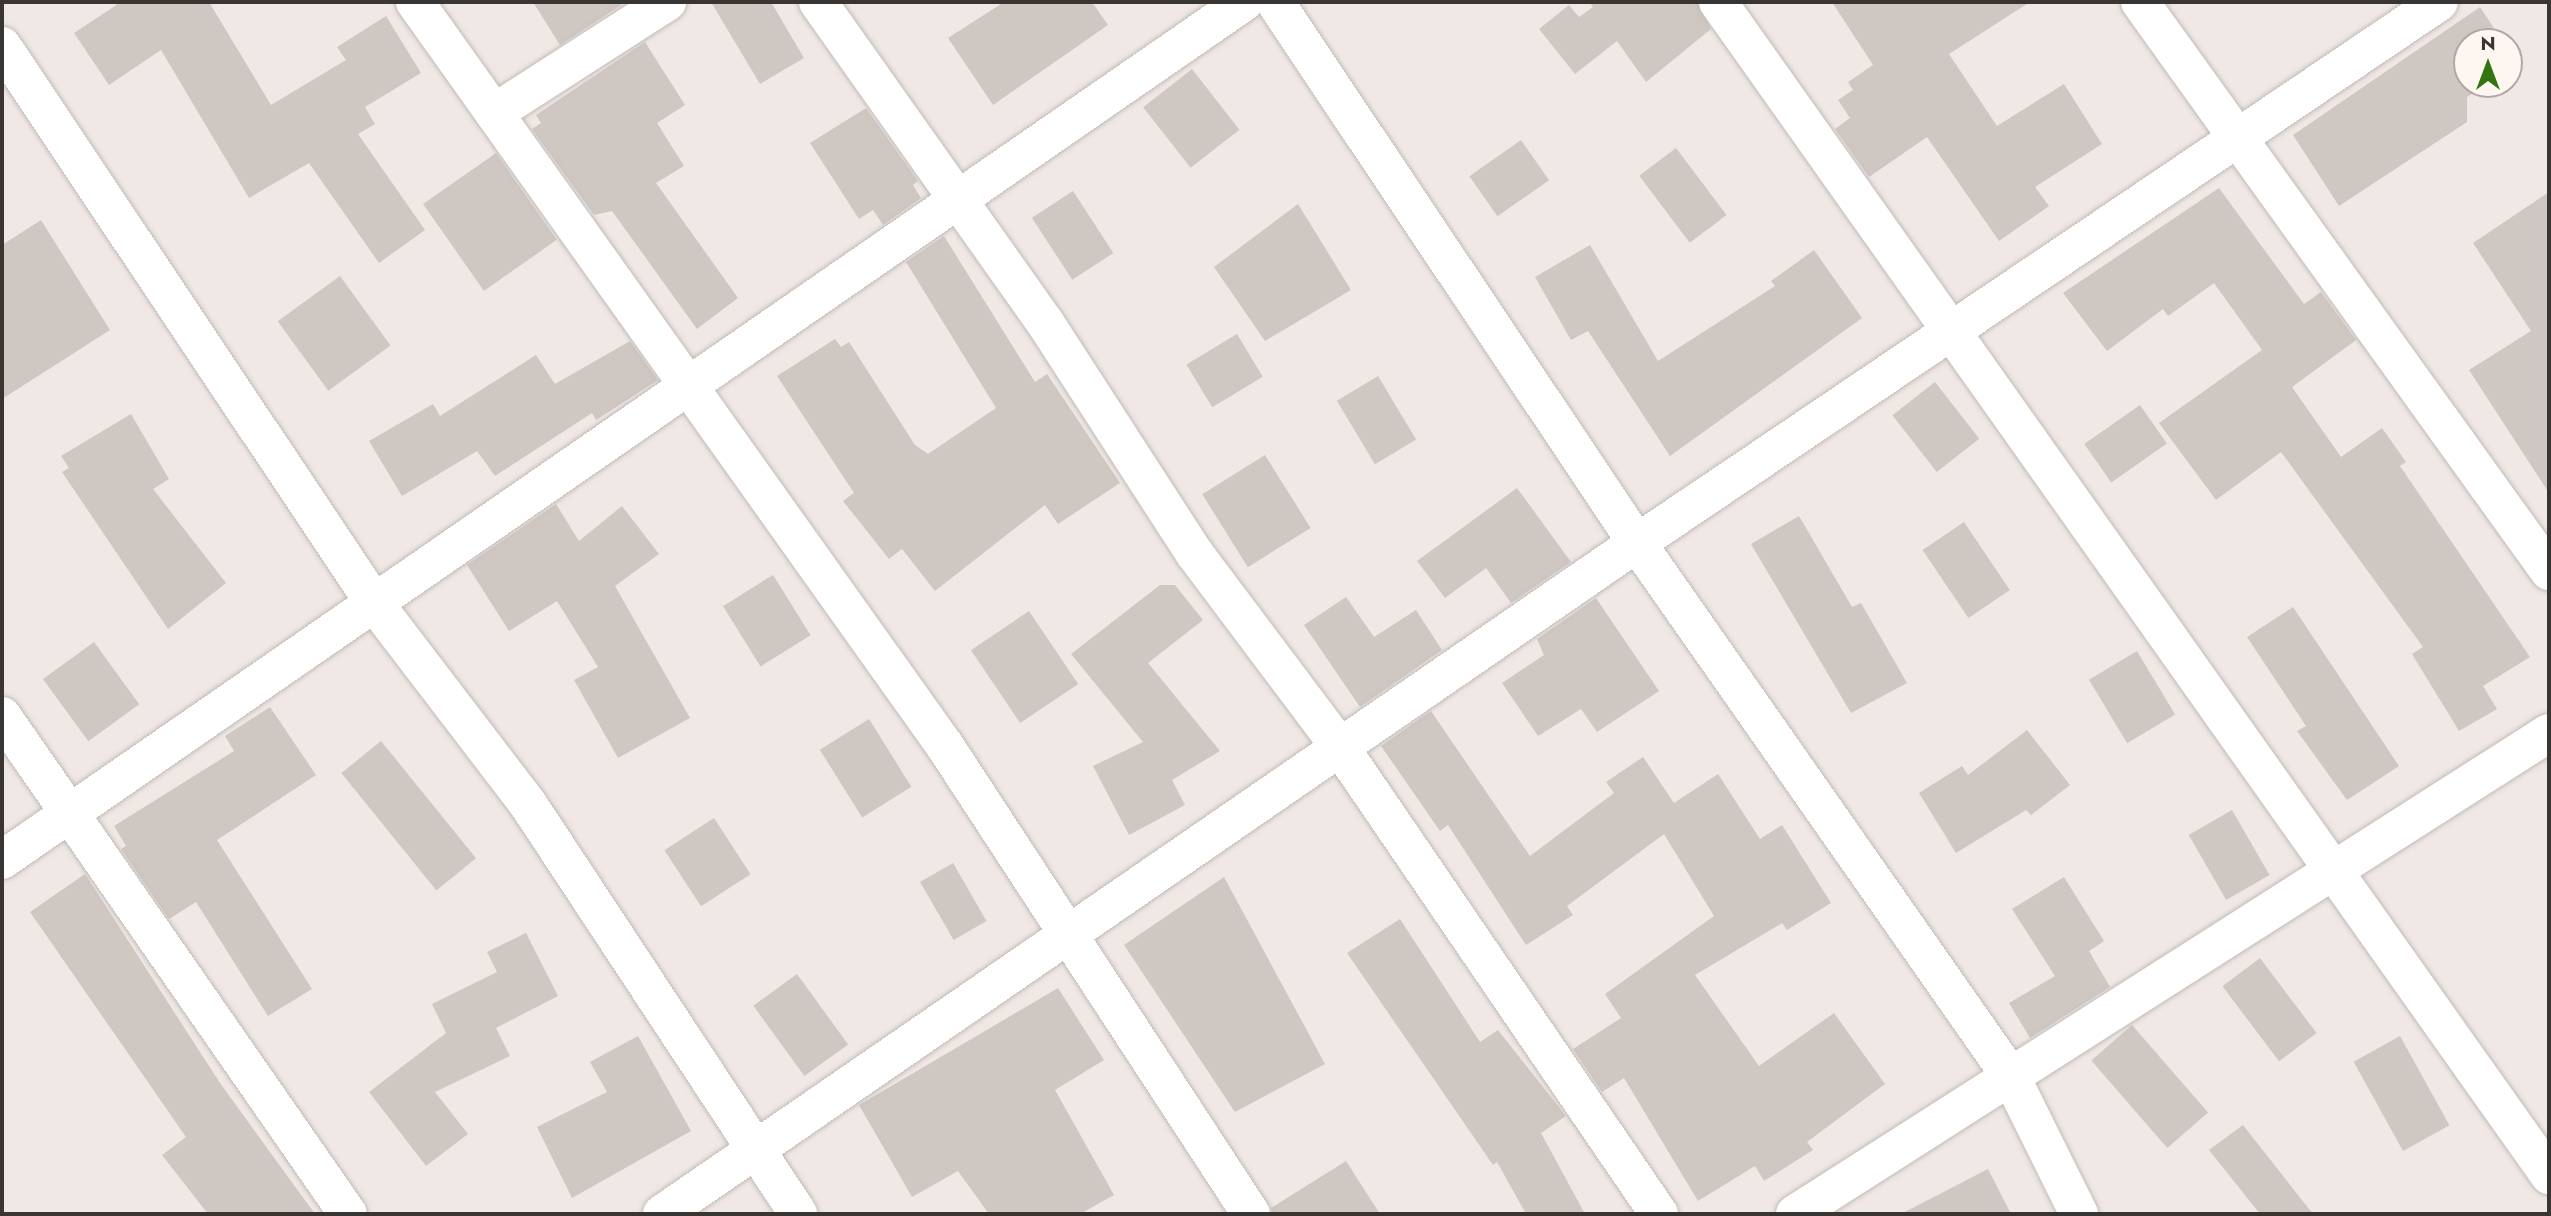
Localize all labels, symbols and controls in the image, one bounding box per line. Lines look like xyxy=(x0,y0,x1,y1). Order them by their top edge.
north arrow xyxy=(2453,28,2523,98)
text: N xyxy=(2480,30,2496,57)

